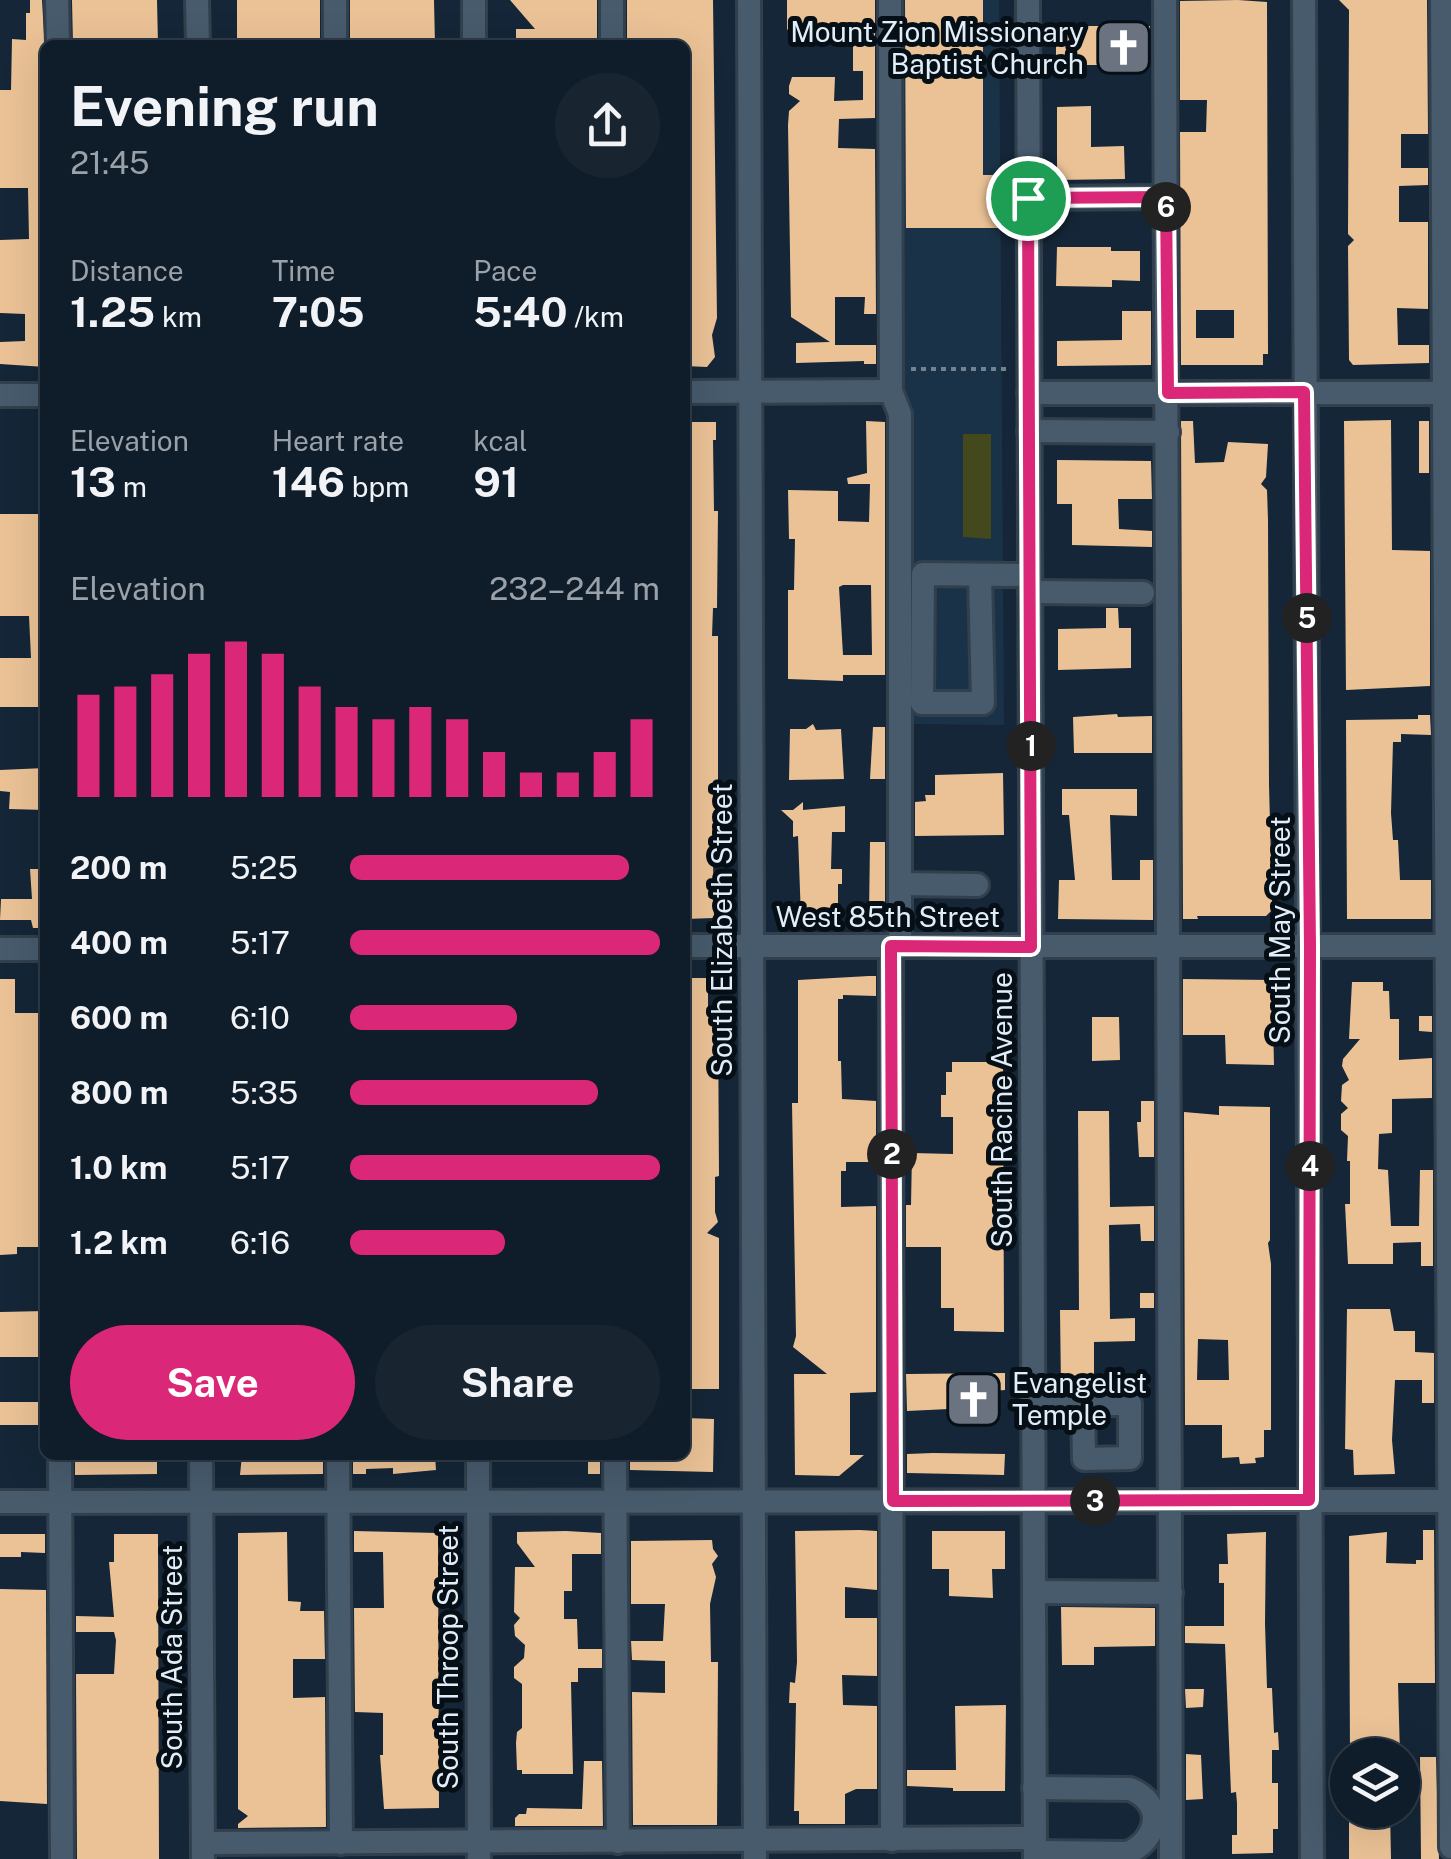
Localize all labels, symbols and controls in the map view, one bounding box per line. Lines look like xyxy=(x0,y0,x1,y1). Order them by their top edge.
place label: Mount Zion Missionary Baptist Church xyxy=(790,15,1084,80)
church icon: Mount Zion Missionary Baptist Church xyxy=(1093,18,1153,78)
button: share xyxy=(555,73,660,178)
text: Evening run xyxy=(70,74,379,138)
text: 21:45 xyxy=(70,144,149,181)
pin xyxy=(986,156,1071,241)
icon: arrive xyxy=(1001,171,1056,226)
pin: 6 xyxy=(1141,182,1191,232)
text: 6 xyxy=(1157,190,1175,223)
text: Distance xyxy=(70,254,184,287)
text: Time xyxy=(272,254,335,287)
text: Pace xyxy=(473,254,537,287)
text: 1.25 xyxy=(70,287,155,336)
text: 7:05 xyxy=(272,287,365,336)
text: 5:40 xyxy=(473,287,568,336)
text: km xyxy=(155,300,202,333)
text: /km xyxy=(568,300,624,333)
text: Elevation xyxy=(70,424,189,457)
text: Heart rate xyxy=(272,424,404,457)
text: kcal xyxy=(473,424,527,457)
text: 13 xyxy=(70,457,116,506)
text: 146 xyxy=(272,457,345,506)
text: 91 xyxy=(473,457,519,506)
text: m xyxy=(116,470,147,503)
text: bpm xyxy=(345,470,409,503)
text: Elevation xyxy=(70,570,206,607)
text: 232–244 m xyxy=(489,570,660,607)
pin: 5 xyxy=(1282,593,1332,643)
text: 5 xyxy=(1298,601,1316,634)
pin: 1 xyxy=(1006,721,1056,771)
text: 1 xyxy=(1025,729,1037,762)
street label: South Elizabeth Street xyxy=(705,783,738,1077)
street label: South May Street xyxy=(1263,816,1296,1044)
text: 200 m xyxy=(70,849,167,886)
text: 5:25 xyxy=(230,849,298,886)
street label: West 85th Street xyxy=(776,900,1000,933)
text: 400 m xyxy=(70,924,168,961)
text: 5:17 xyxy=(230,924,290,961)
street label: South Racine Avenue xyxy=(985,972,1018,1248)
text: 600 m xyxy=(70,999,168,1036)
text: 6:10 xyxy=(230,999,290,1036)
text: 800 m xyxy=(70,1074,168,1111)
text: 5:35 xyxy=(230,1074,298,1111)
pin: 2 xyxy=(867,1129,917,1179)
text: 2 xyxy=(883,1137,901,1170)
pin: 4 xyxy=(1285,1141,1335,1191)
text: 1.0 km xyxy=(70,1149,167,1186)
text: 5:17 xyxy=(230,1149,290,1186)
text: 4 xyxy=(1301,1149,1319,1182)
text: 1.2 km xyxy=(70,1224,168,1261)
text: 6:16 xyxy=(230,1224,290,1261)
button: Save xyxy=(70,1325,355,1440)
button: Share xyxy=(375,1325,660,1440)
place label: Evangelist Temple xyxy=(1012,1366,1147,1431)
church icon: Evangelist Temple xyxy=(943,1369,1003,1429)
pin: 3 xyxy=(1070,1476,1120,1526)
text: 3 xyxy=(1086,1484,1104,1517)
street label: South Throop Street xyxy=(431,1525,464,1789)
street label: South Ada Street xyxy=(155,1545,188,1769)
map controls xyxy=(1330,1738,1420,1828)
button: layers xyxy=(1330,1738,1420,1828)

